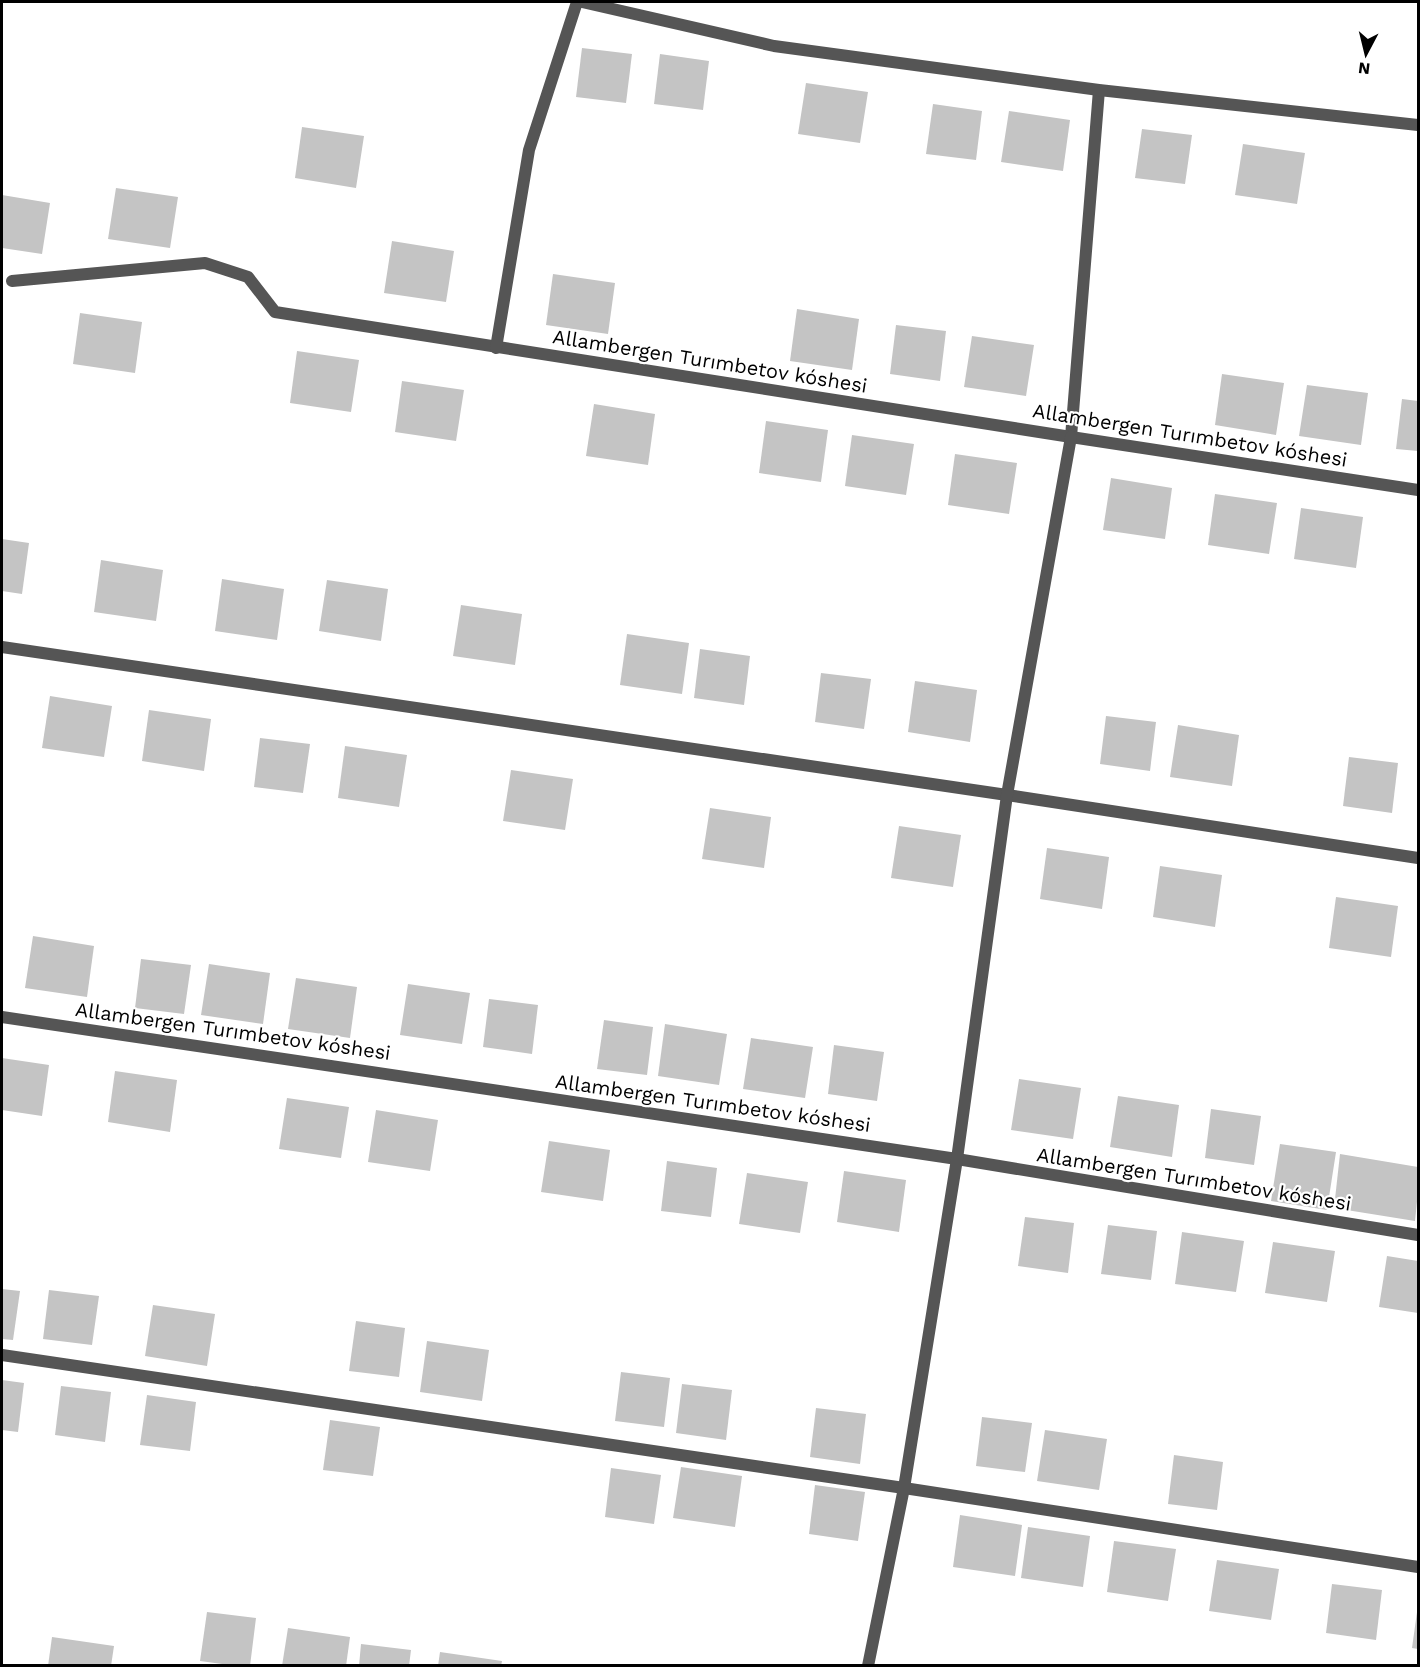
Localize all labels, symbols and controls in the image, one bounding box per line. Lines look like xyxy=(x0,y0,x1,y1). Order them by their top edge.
north arrow xyxy=(1336,24,1396,84)
text: N xyxy=(1357,58,1371,79)
street label: Allambergen Turımbetov kóshesi xyxy=(551,324,869,398)
street label: Allambergen Turımbetov kóshesi xyxy=(1031,398,1349,472)
street label: Allambergen Turımbetov kóshesi xyxy=(74,997,392,1065)
street label: Allambergen Turımbetov kóshesi xyxy=(554,1069,872,1137)
street label: Allambergen Turımbetov kóshesi xyxy=(1035,1142,1353,1216)

